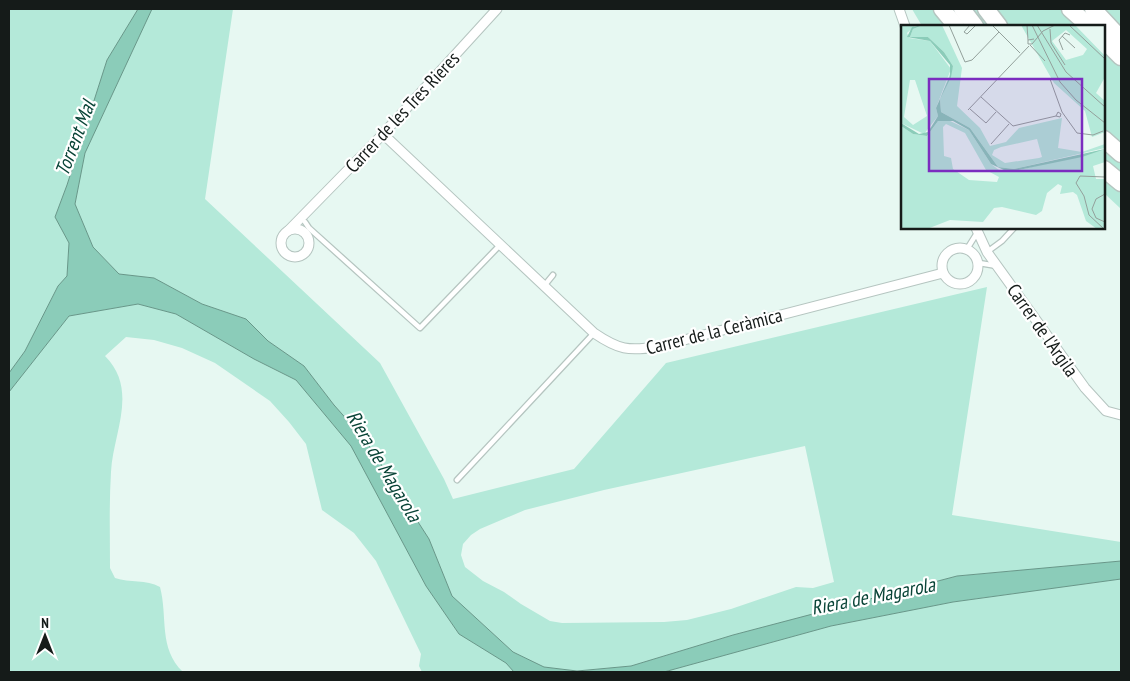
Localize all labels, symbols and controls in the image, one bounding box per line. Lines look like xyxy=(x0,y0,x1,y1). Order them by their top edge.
inset map xyxy=(901,25,1105,229)
street label: Carrer de les Tres Rieres xyxy=(340,46,464,178)
water label: Torrent Mal xyxy=(49,94,102,179)
street label: Carrer de l'Argila xyxy=(1002,279,1084,381)
street label: Carrer de la Ceràmica xyxy=(643,302,785,360)
water label: Riera de Magarola xyxy=(341,406,428,527)
water label: Riera de Magarola xyxy=(809,571,938,621)
north arrow xyxy=(20,611,70,661)
text: N xyxy=(41,614,49,632)

